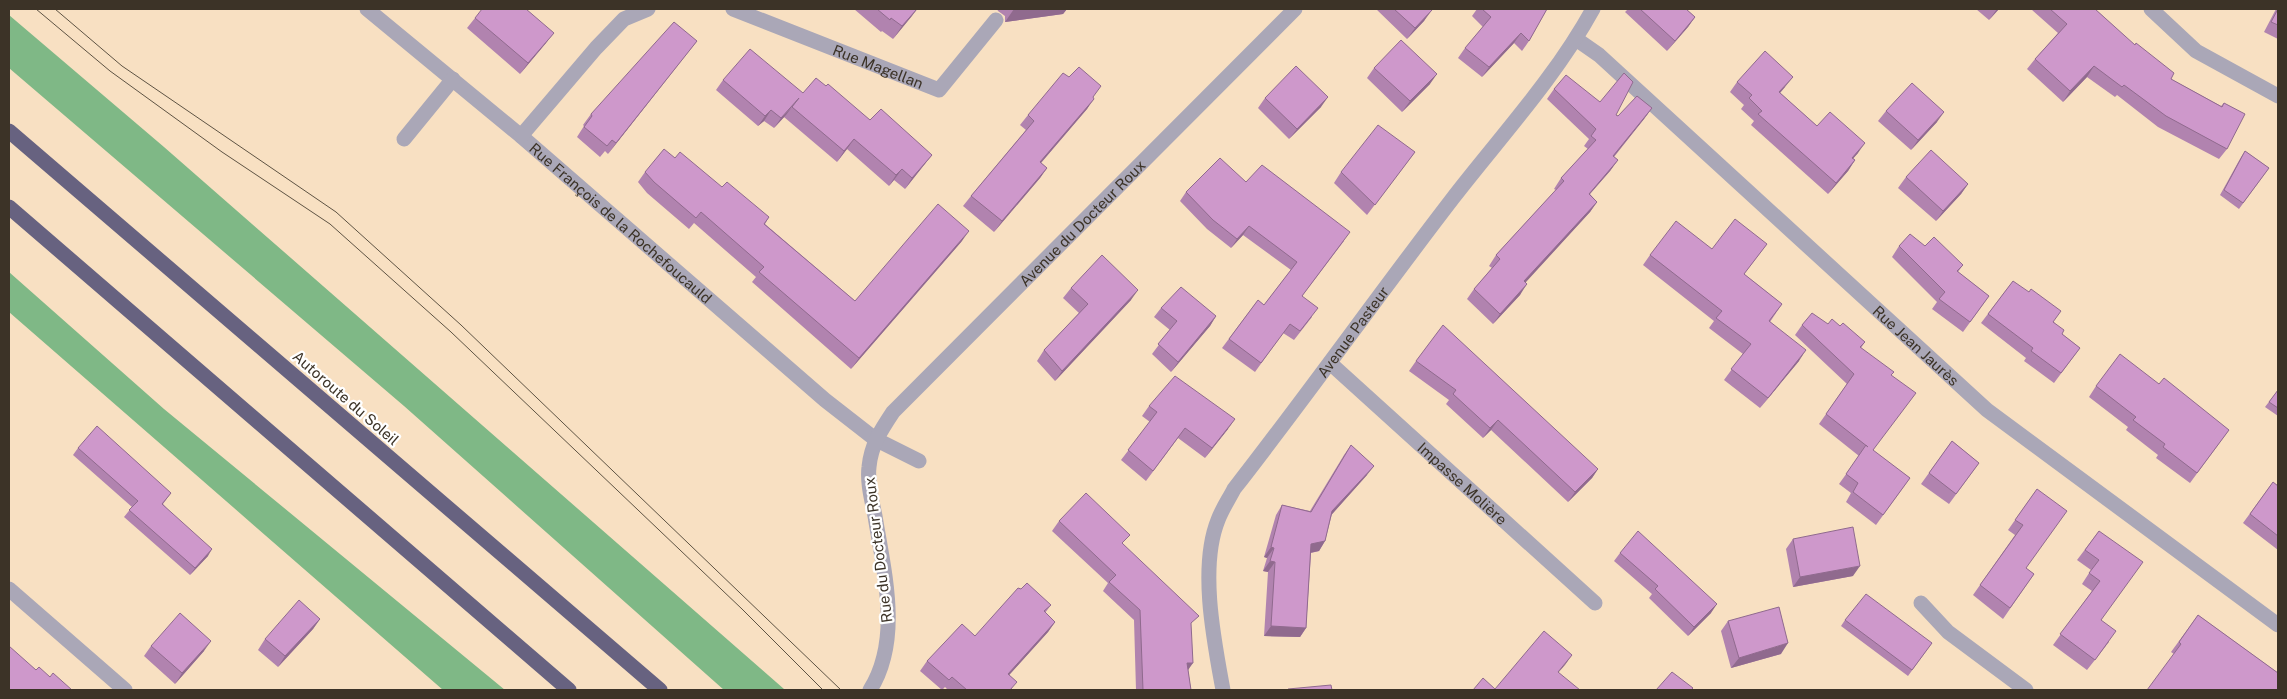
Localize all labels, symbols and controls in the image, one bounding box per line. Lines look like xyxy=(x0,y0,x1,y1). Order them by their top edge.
street label: Rue Magellan xyxy=(831,41,926,92)
street label: Rue François de la Rochefoucauld xyxy=(526,139,716,307)
street label: Avenue du Docteur Roux xyxy=(1016,156,1148,289)
street label: Avenue Pasteur xyxy=(1313,283,1392,381)
street label: Rue Jean Jaurès xyxy=(1870,302,1963,389)
street label: Autoroute du Soleil xyxy=(290,347,402,449)
street label: Impasse Molière xyxy=(1415,439,1511,528)
street label: Rue du Docteur Roux xyxy=(861,476,895,624)

